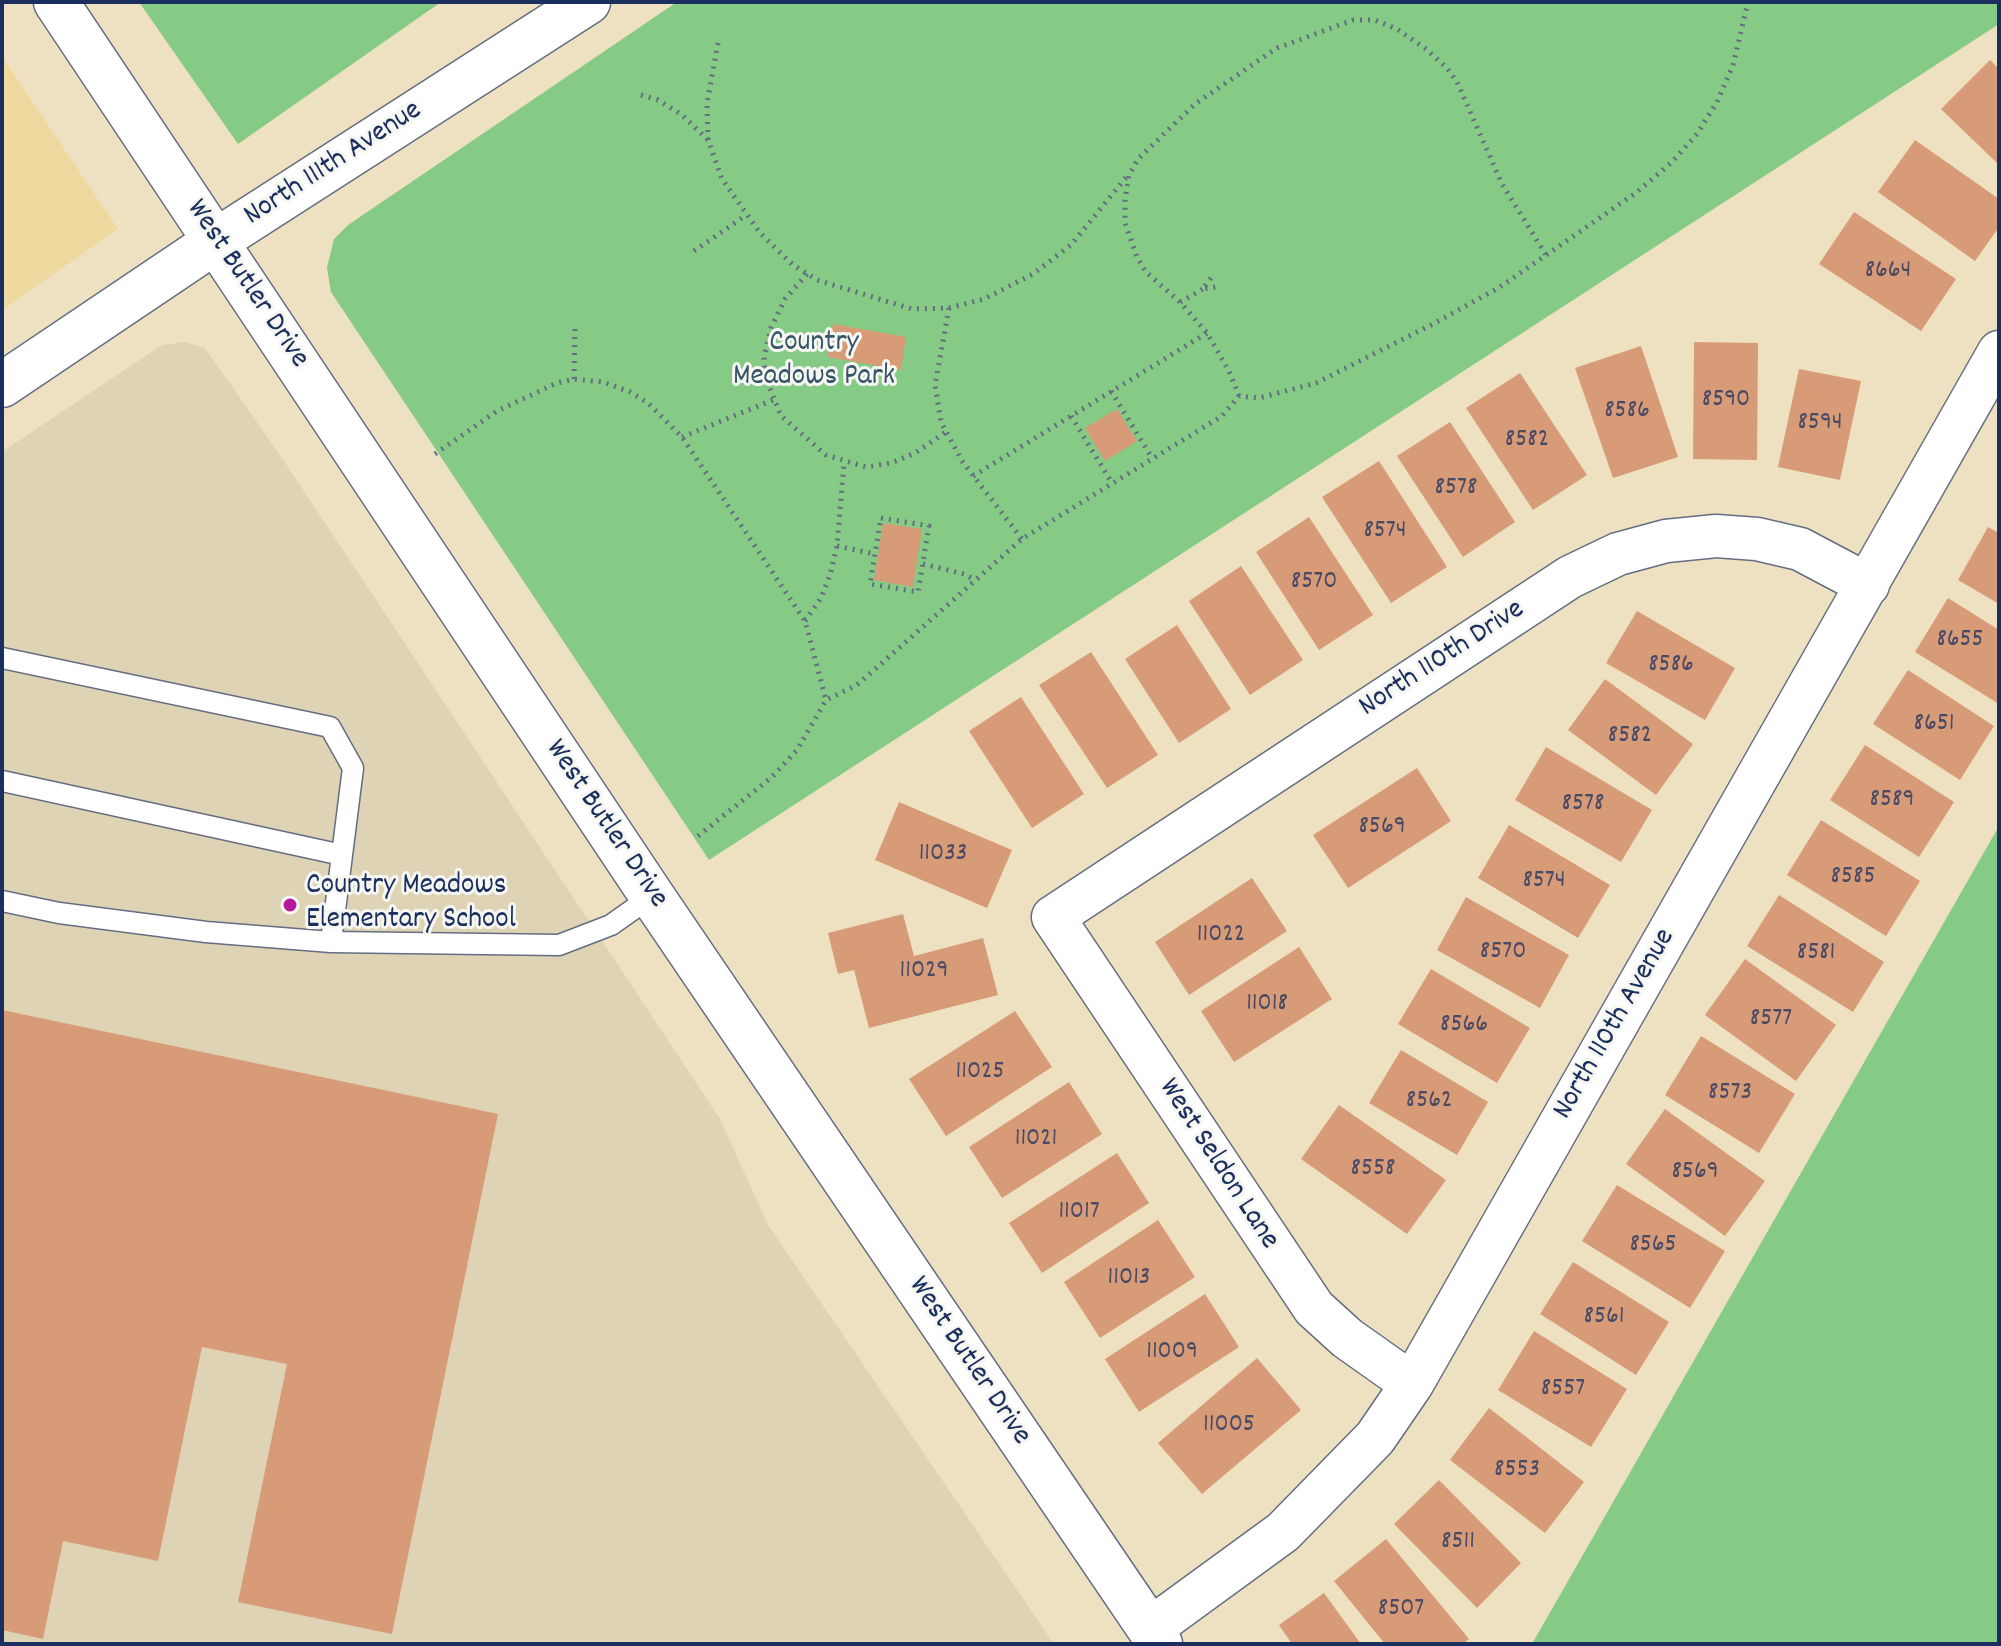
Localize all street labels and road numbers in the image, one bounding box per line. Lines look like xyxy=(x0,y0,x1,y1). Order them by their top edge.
street label: North 111th Avenue xyxy=(238,94,430,236)
street label: West Butler Drive xyxy=(176,194,316,376)
street label: North 110th Drive xyxy=(1354,593,1532,727)
street label: West Butler Drive xyxy=(535,734,675,916)
street label: North 110th Avenue xyxy=(1547,923,1685,1127)
street label: West Seldon Lane xyxy=(1148,1073,1286,1257)
street label: West Butler Drive xyxy=(898,1271,1038,1453)

